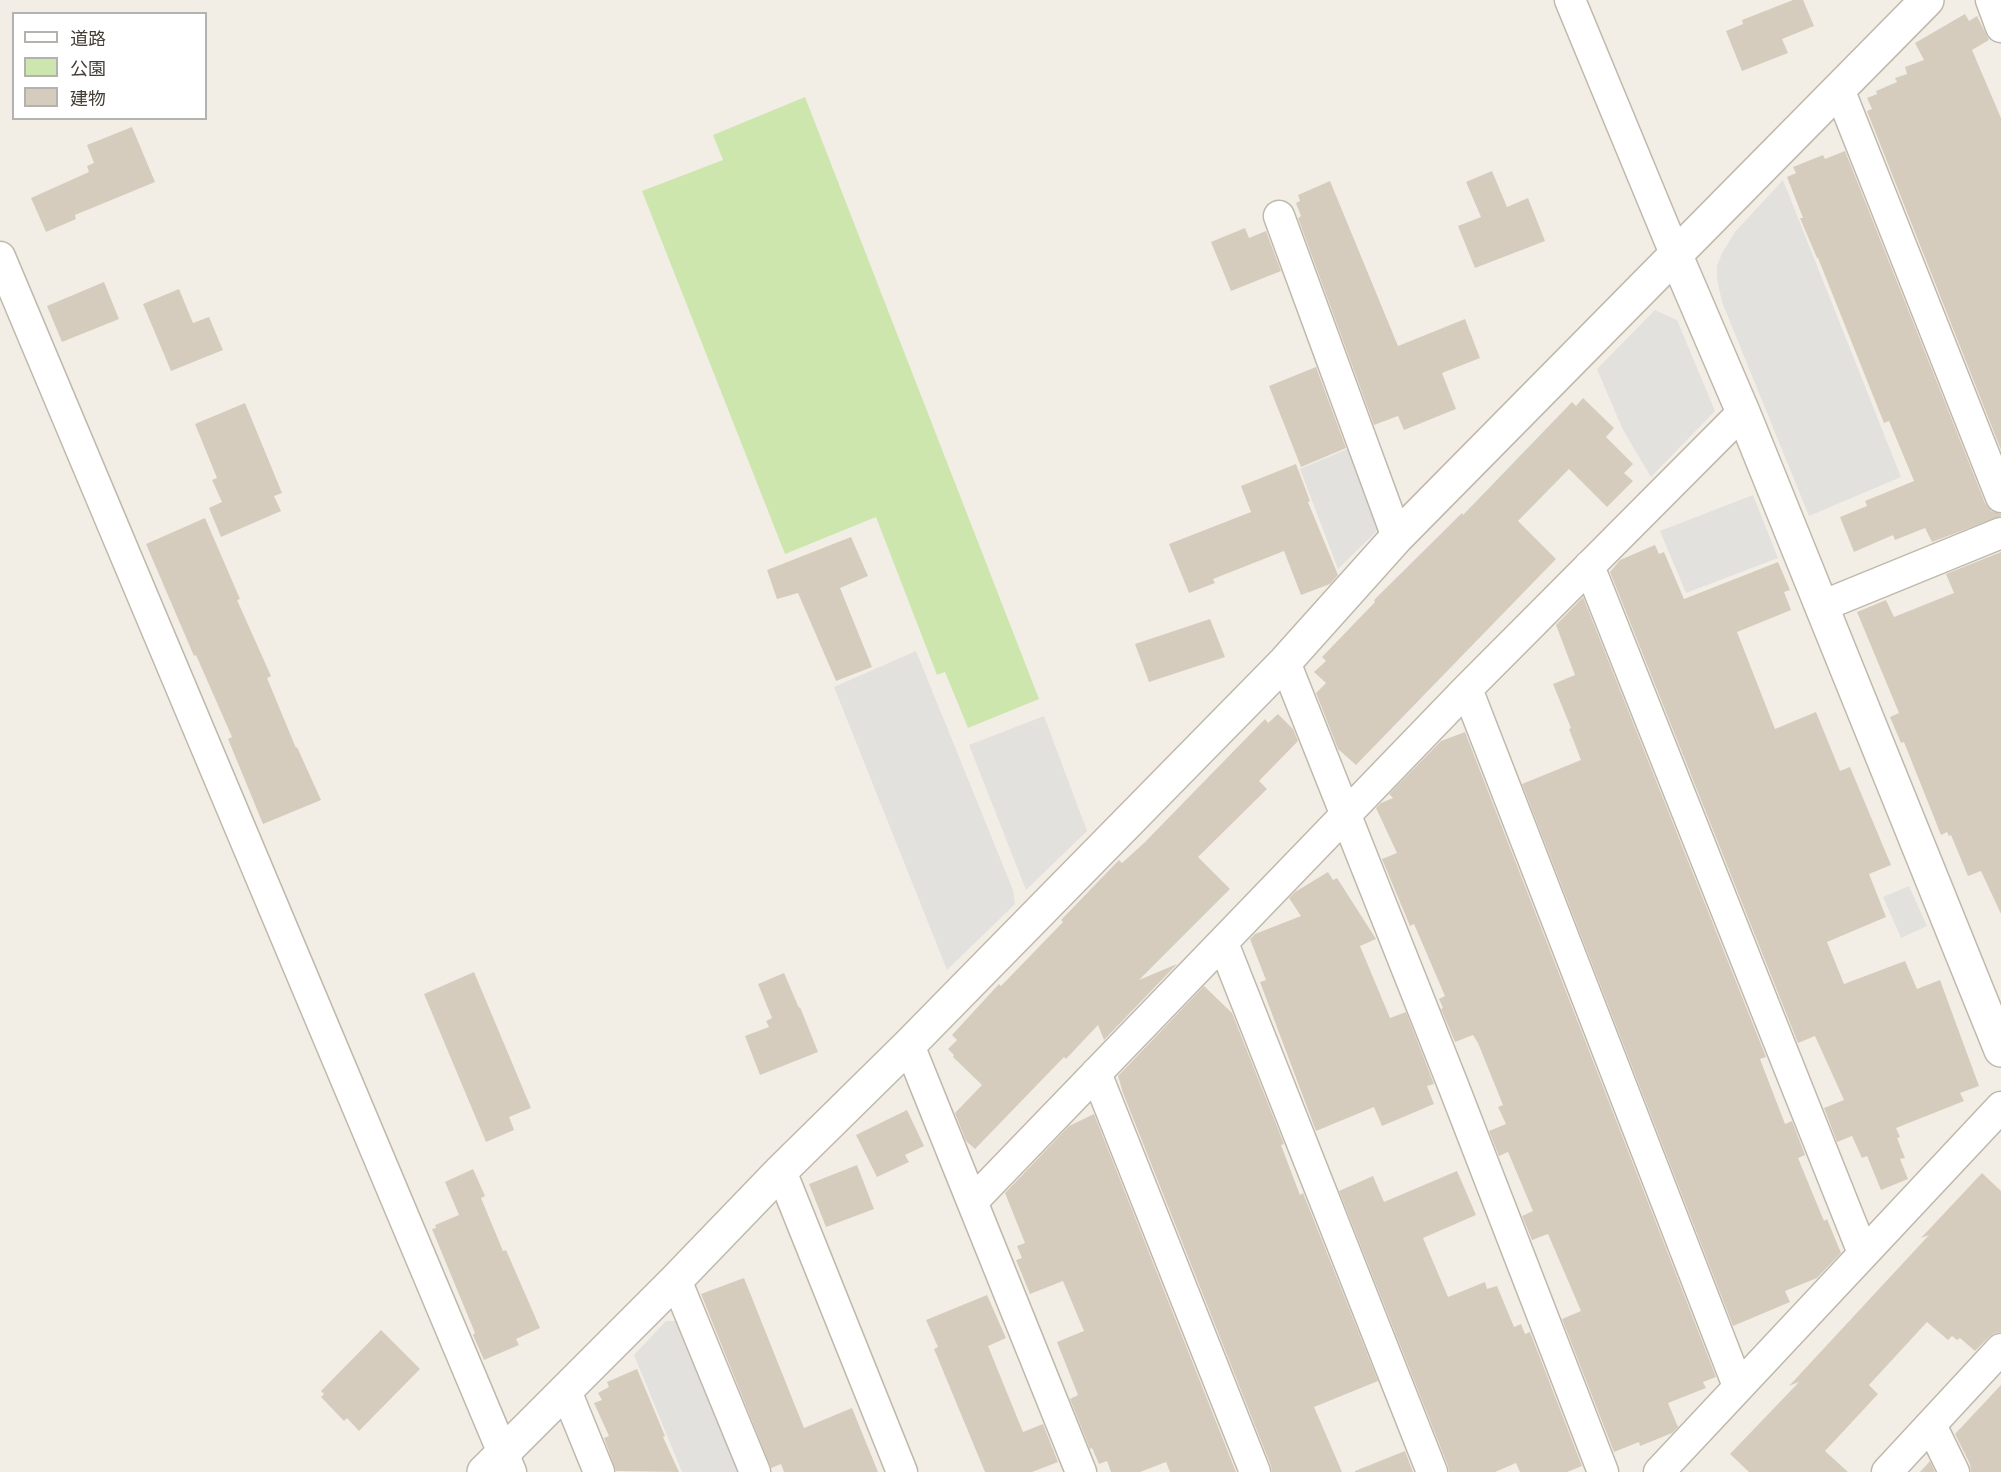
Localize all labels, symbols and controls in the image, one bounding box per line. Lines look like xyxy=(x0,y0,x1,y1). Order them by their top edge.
legend xyxy=(12,12,207,120)
text: 道路 xyxy=(70,27,106,50)
text: 公園 xyxy=(70,57,106,80)
text: 建物 xyxy=(70,87,106,110)

